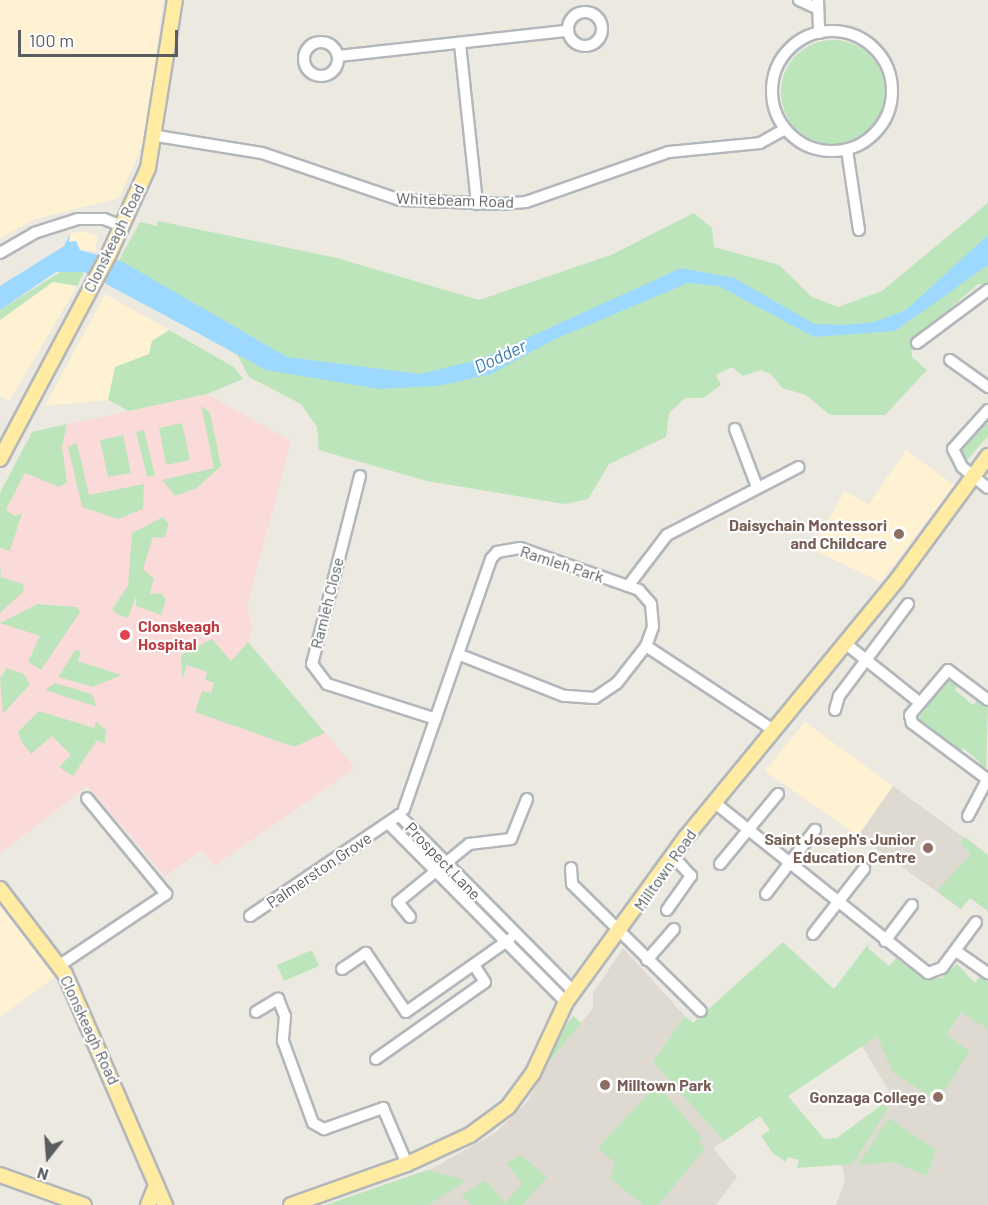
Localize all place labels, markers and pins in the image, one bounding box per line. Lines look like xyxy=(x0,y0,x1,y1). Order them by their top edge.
place label: Daisychain Montessori and Childcare xyxy=(729,515,887,553)
marker: Daisychain Montessori and Childcare xyxy=(892,527,906,541)
place label: Clonskeagh Hospital xyxy=(138,616,220,654)
marker: Clonskeagh Hospital xyxy=(116,626,134,644)
place label: Saint Joseph's Junior Education Centre xyxy=(764,829,916,867)
marker: Saint Joseph's Junior Education Centre xyxy=(921,841,935,855)
place label: Milltown Park xyxy=(617,1075,712,1095)
marker: Milltown Park xyxy=(598,1078,612,1092)
place label: Gonzaga College xyxy=(809,1087,926,1107)
marker: Gonzaga College xyxy=(931,1090,945,1104)

